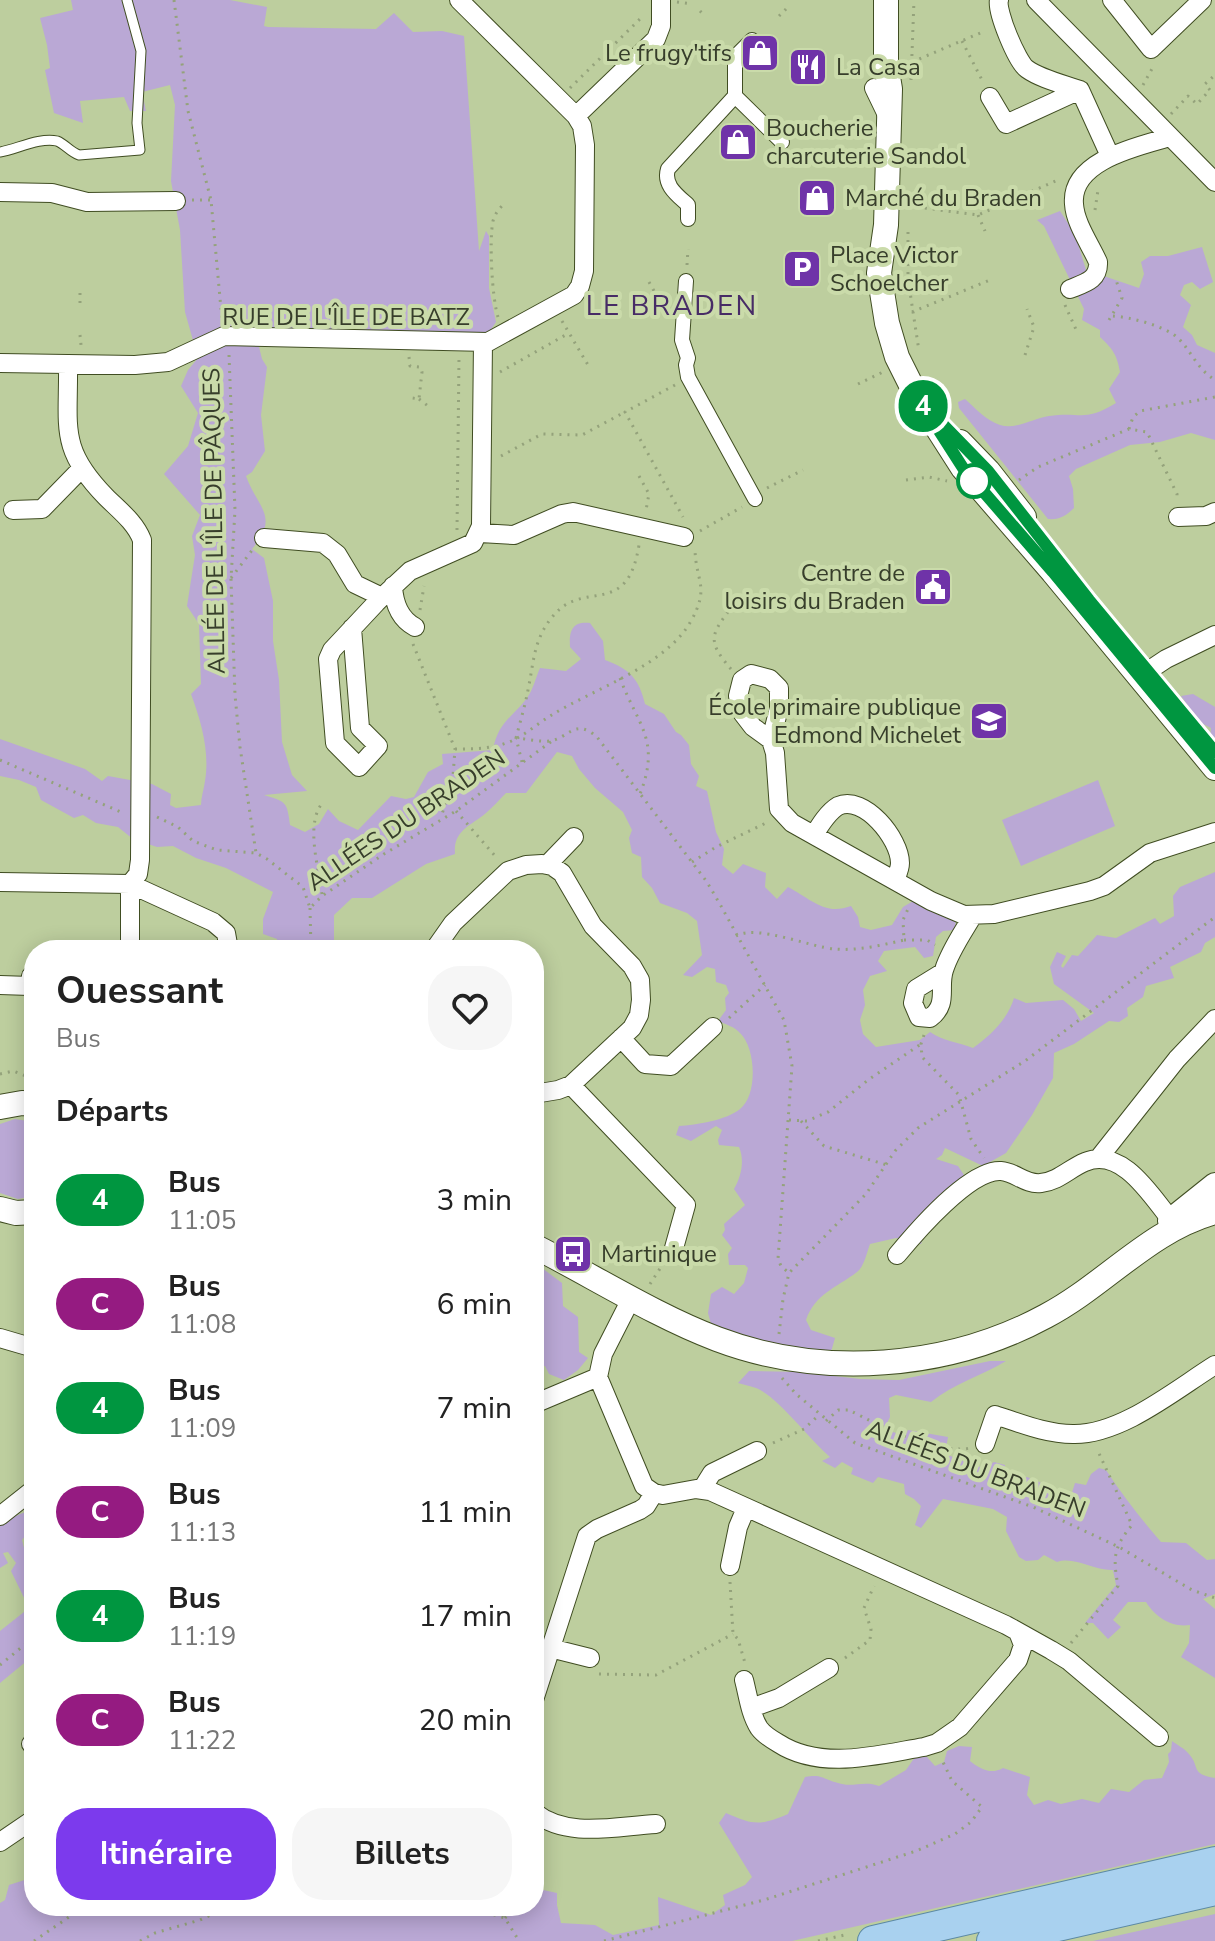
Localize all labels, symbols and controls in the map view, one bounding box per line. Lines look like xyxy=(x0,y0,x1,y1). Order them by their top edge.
shop icon: Le frugy'tifs xyxy=(739,32,781,74)
place label: Le frugy'tifs xyxy=(605,37,732,69)
restaurant icon: La Casa xyxy=(787,46,829,88)
place label: La Casa xyxy=(836,51,921,83)
place label: Boucherie charcuterie Sandol xyxy=(766,112,966,172)
shop icon: Boucherie charcuterie Sandol xyxy=(717,121,759,163)
shop icon: Marché du Braden xyxy=(796,177,838,219)
place label: Marché du Braden xyxy=(845,182,1042,214)
place label: Place Victor Schoelcher xyxy=(830,239,959,299)
parking icon: Place Victor Schoelcher xyxy=(781,248,823,290)
district label: LE BRADEN xyxy=(586,287,758,325)
street label: RUE DE L'ÎLE DE BATZ xyxy=(222,301,470,333)
street label: ALLÉE DE L'ÎLE DE PÂQUES xyxy=(195,368,233,674)
line badge: 4 xyxy=(897,380,949,432)
text: 4 xyxy=(915,387,931,425)
unlabelled marker xyxy=(957,464,991,498)
place label: Centre de loisirs du Braden xyxy=(724,557,905,617)
public building icon: Centre de loisirs du Braden xyxy=(912,566,954,608)
place label: École primaire publique Edmond Michelet xyxy=(708,691,962,751)
school or university icon: École primaire publique Edmond Michelet xyxy=(968,700,1010,742)
street label: ALLÉES DU BRADEN xyxy=(301,742,511,898)
text: Ouessant xyxy=(56,965,223,1016)
button: heart xyxy=(428,966,512,1050)
text: Bus xyxy=(56,1021,101,1056)
text: Départs xyxy=(56,1091,168,1132)
text: Bus xyxy=(168,1162,221,1203)
text: 3 min xyxy=(437,1180,512,1221)
text: 4 xyxy=(92,1181,108,1219)
text: 11:05 xyxy=(168,1203,236,1238)
bus stop icon: Martinique xyxy=(552,1233,594,1275)
place label: Martinique xyxy=(601,1238,717,1270)
text: Bus xyxy=(168,1266,221,1307)
text: 6 min xyxy=(437,1284,512,1325)
text: C xyxy=(90,1285,110,1323)
text: 11:08 xyxy=(168,1307,236,1342)
text: Bus xyxy=(168,1370,221,1411)
text: 7 min xyxy=(437,1388,512,1429)
text: 4 xyxy=(92,1389,108,1427)
text: 11:09 xyxy=(168,1411,236,1446)
street label: ALLÉES DU BRADEN xyxy=(862,1412,1090,1526)
text: Bus xyxy=(168,1474,221,1515)
text: 11 min xyxy=(419,1492,512,1533)
text: C xyxy=(90,1493,110,1531)
text: 11:13 xyxy=(168,1515,236,1550)
text: Bus xyxy=(168,1578,221,1619)
text: 17 min xyxy=(419,1596,512,1637)
text: 4 xyxy=(92,1597,108,1635)
text: 11:19 xyxy=(168,1619,236,1654)
text: Bus xyxy=(168,1682,221,1723)
text: 20 min xyxy=(419,1700,512,1741)
text: C xyxy=(90,1701,110,1739)
text: 11:22 xyxy=(168,1723,236,1758)
button: Itinéraire xyxy=(56,1808,276,1900)
button: Billets xyxy=(292,1808,512,1900)

